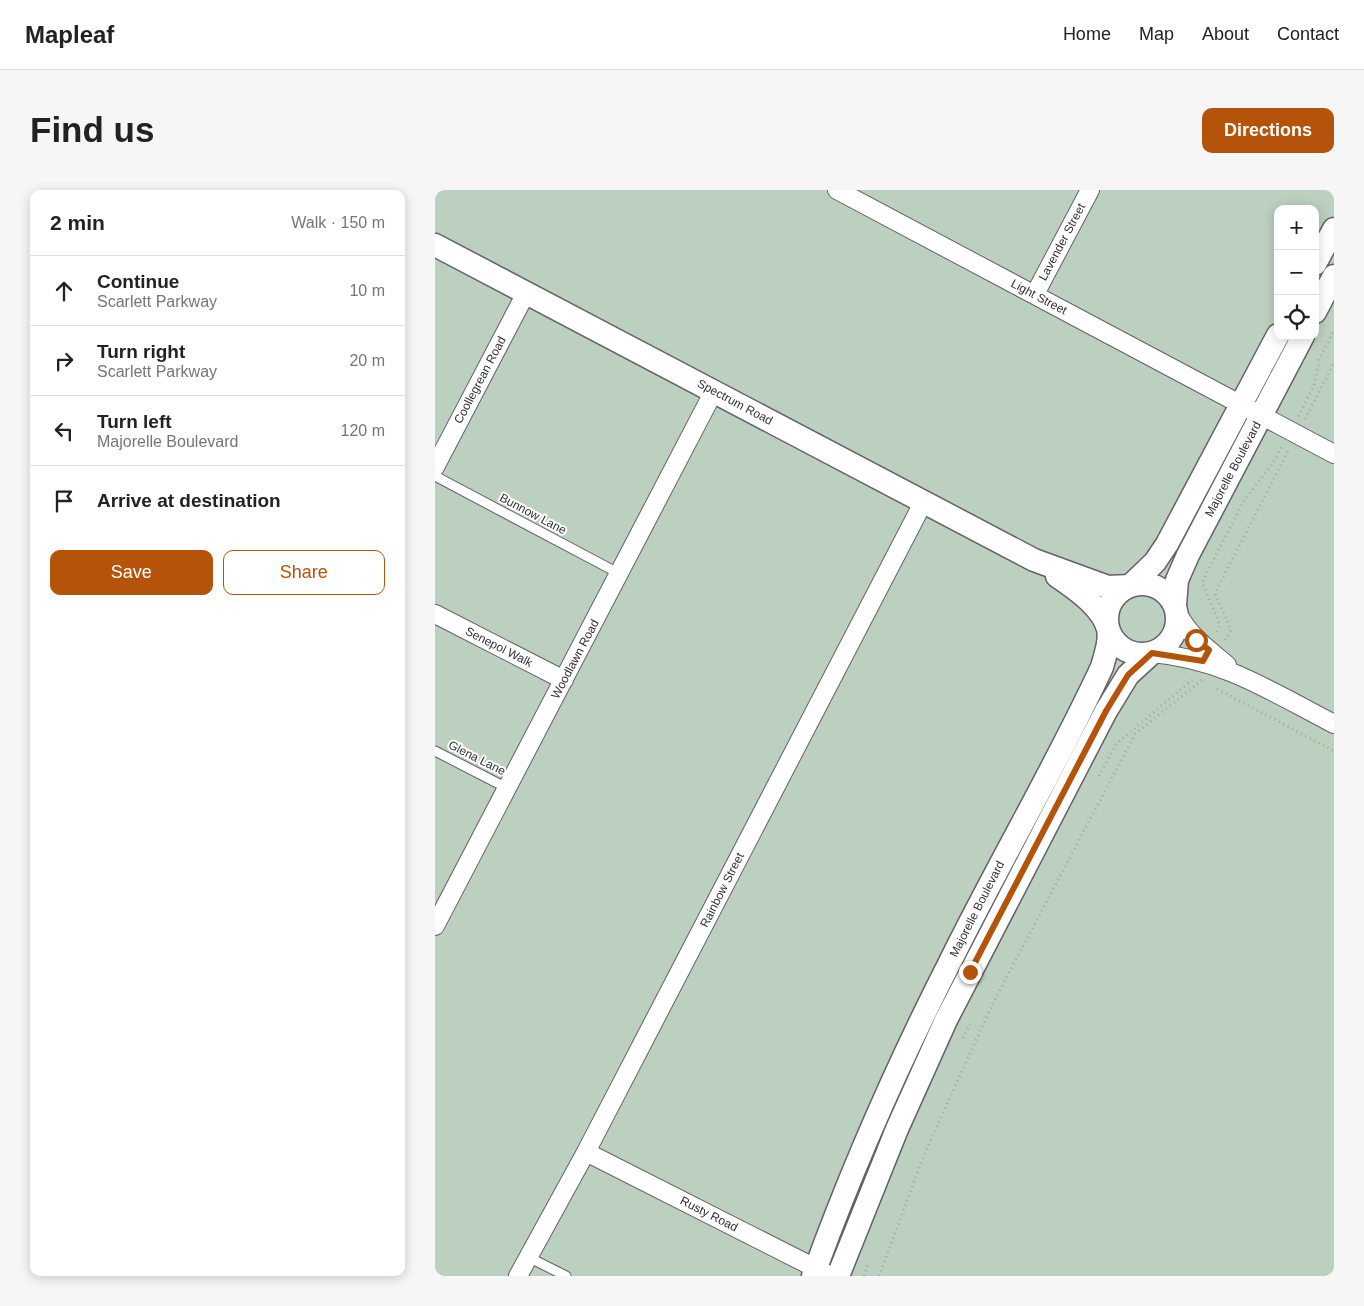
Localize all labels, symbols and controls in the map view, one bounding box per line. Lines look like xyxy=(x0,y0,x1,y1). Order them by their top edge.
text: Mapleaf xyxy=(25,21,114,48)
text: Home xyxy=(1063,24,1111,44)
text: Map xyxy=(1139,24,1174,44)
text: About xyxy=(1202,24,1249,44)
text: Contact xyxy=(1277,24,1339,44)
button: Directions xyxy=(1202,108,1334,153)
text: Find us xyxy=(30,110,154,149)
street label: Lavender Street xyxy=(1036,200,1089,283)
map controls xyxy=(1274,205,1319,340)
button: + xyxy=(1274,205,1319,250)
text: 2 min xyxy=(50,211,105,234)
text: Walk · 150 m xyxy=(291,214,385,231)
button: − xyxy=(1274,250,1319,295)
text: Continue xyxy=(97,271,179,292)
street label: Light Street xyxy=(1009,276,1070,318)
icon: ahead xyxy=(50,277,78,305)
text: 10 m xyxy=(349,282,385,299)
text: Scarlett Parkway xyxy=(97,293,217,310)
button: locate xyxy=(1274,295,1319,340)
street label: Coollegrean Road xyxy=(451,334,509,426)
text: Turn right xyxy=(97,341,185,362)
icon: right xyxy=(50,347,78,375)
text: 20 m xyxy=(349,352,385,369)
text: Scarlett Parkway xyxy=(97,363,217,380)
street label: Spectrum Road xyxy=(695,376,775,428)
text: Turn left xyxy=(97,411,172,432)
icon: left xyxy=(50,417,78,445)
street label: Majorelle Boulevard xyxy=(1202,419,1264,519)
text: 120 m xyxy=(341,422,385,439)
text: Majorelle Boulevard xyxy=(97,433,238,450)
icon: arrive xyxy=(50,487,78,515)
text: Arrive at destination xyxy=(97,490,281,511)
street label: Bunnow Lane xyxy=(497,491,569,538)
button: Save xyxy=(50,550,213,595)
button: Share xyxy=(223,550,385,595)
street label: Woodlawn Road xyxy=(548,617,602,701)
street label: Senepol Walk xyxy=(463,624,536,670)
route start xyxy=(1185,629,1208,652)
street label: Glena Lane xyxy=(446,738,508,778)
street label: Rainbow Street xyxy=(697,850,747,930)
street label: Majorelle Boulevard xyxy=(947,859,1007,959)
route end xyxy=(959,961,982,984)
street label: Rusty Road xyxy=(678,1194,740,1234)

